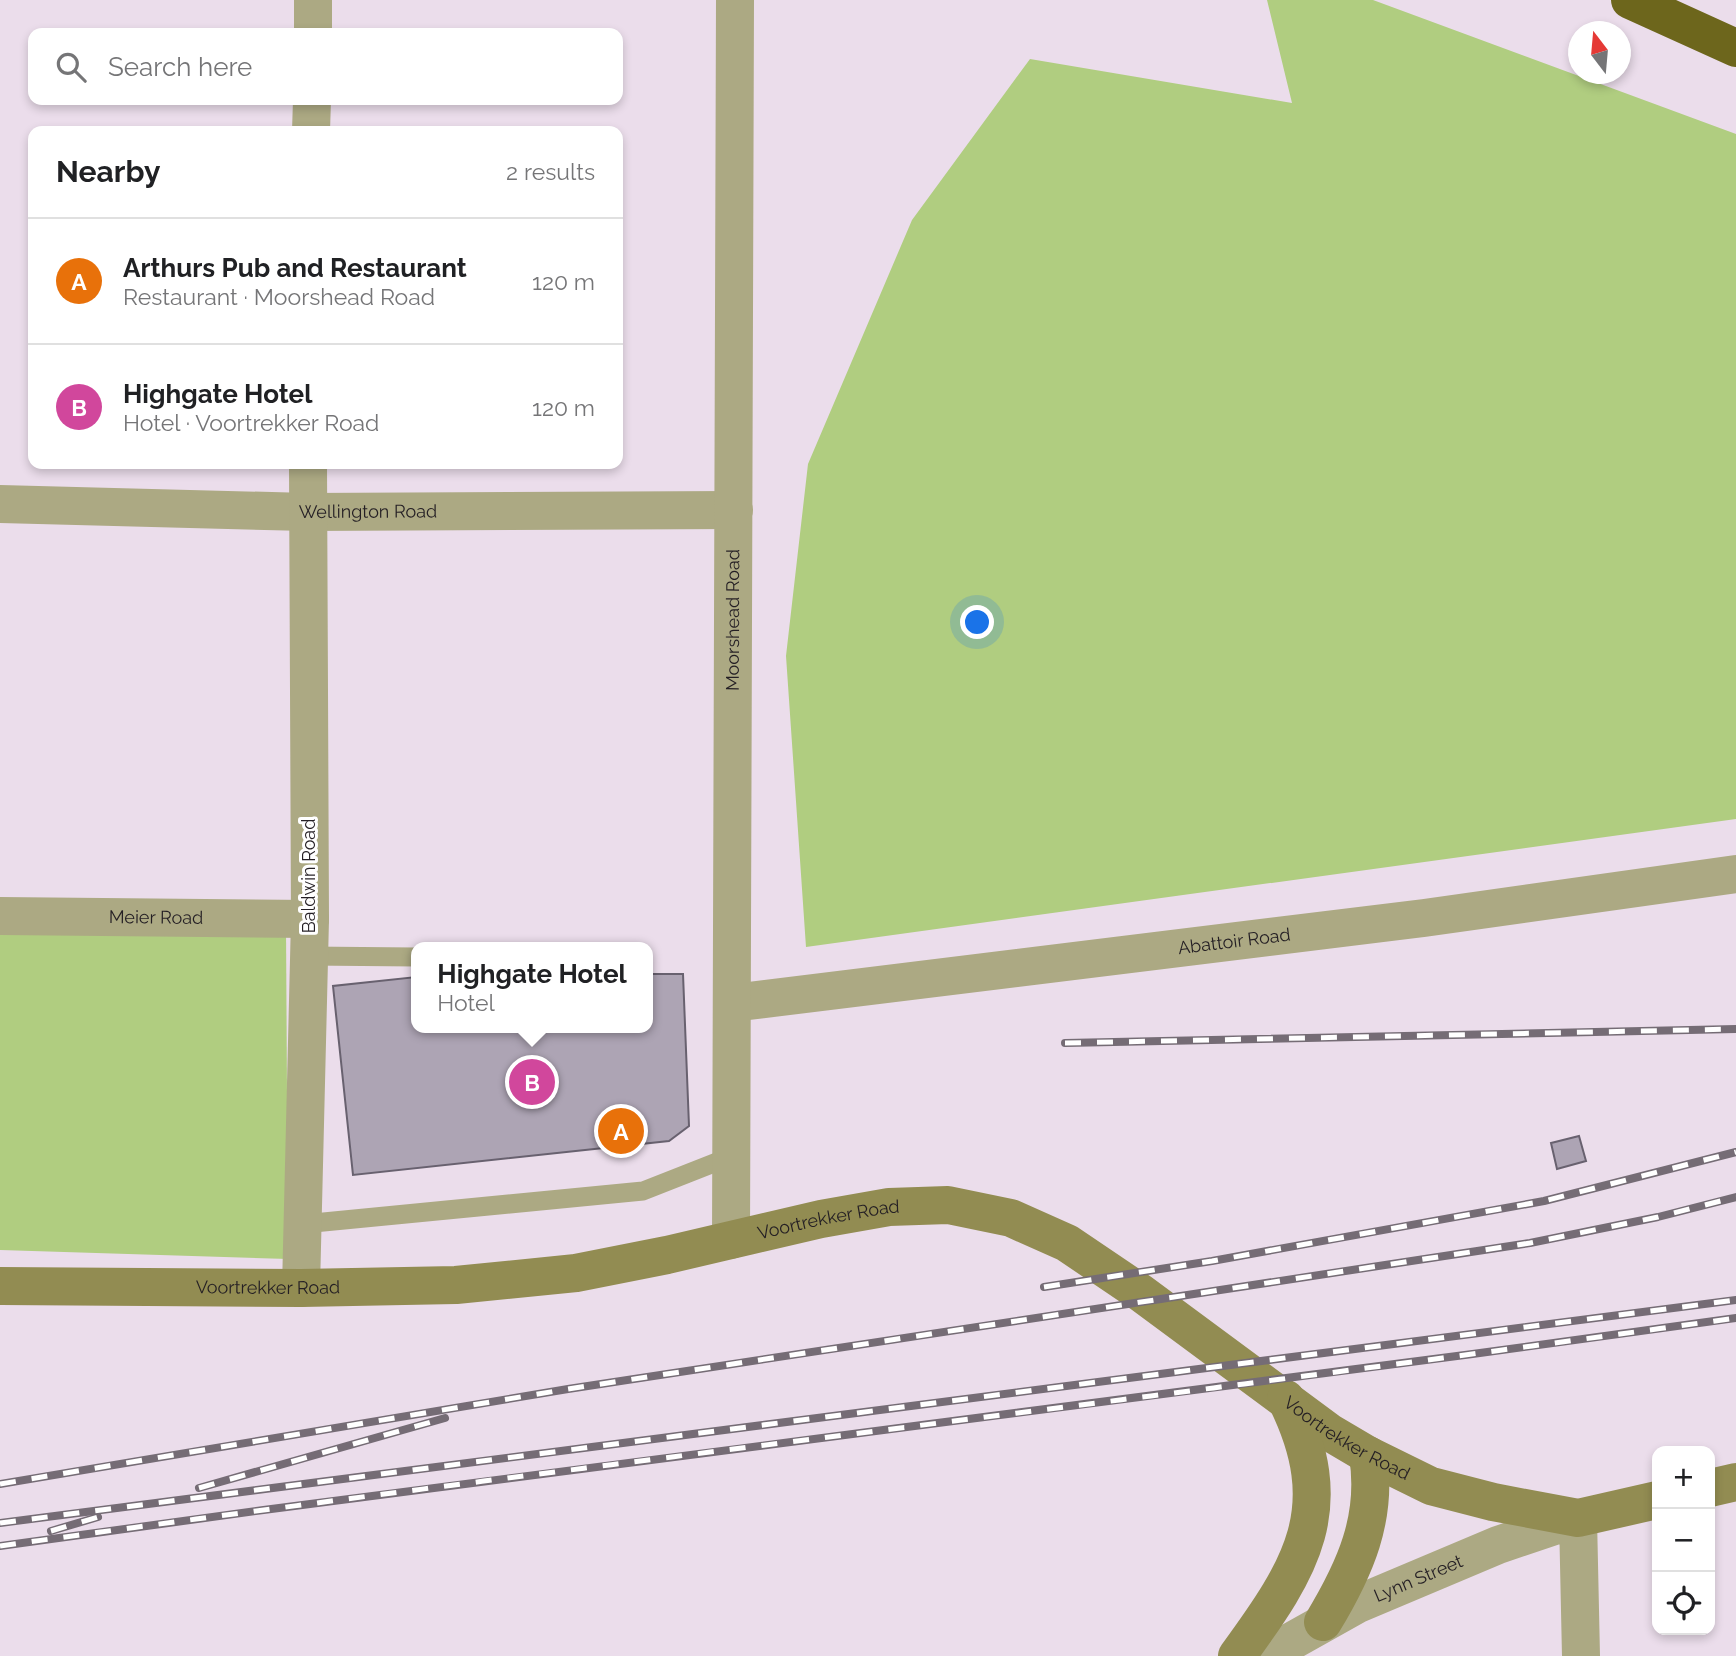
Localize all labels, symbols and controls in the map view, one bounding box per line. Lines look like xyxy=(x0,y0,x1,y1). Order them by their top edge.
north arrow xyxy=(1568,21,1631,84)
search box xyxy=(28,28,623,105)
icon: search xyxy=(52,48,90,86)
text: Search here xyxy=(108,52,252,82)
text: Nearby xyxy=(56,154,160,189)
text: 2 results xyxy=(506,158,595,185)
text: Arthurs Pub and Restaurant xyxy=(123,253,467,283)
text: A xyxy=(71,268,87,295)
text: 120 m xyxy=(532,268,595,295)
text: Restaurant · Moorshead Road xyxy=(123,283,435,310)
text: Highgate Hotel xyxy=(123,379,312,409)
text: B xyxy=(71,394,87,421)
text: 120 m xyxy=(532,394,595,421)
text: Hotel · Voortrekker Road xyxy=(123,409,379,436)
street label: Wellington Road xyxy=(299,500,437,522)
street label: Moorshead Road xyxy=(722,549,743,691)
your location xyxy=(960,605,994,639)
street label: Baldwin Road xyxy=(298,819,319,933)
street label: Meier Road xyxy=(109,906,203,928)
street label: Abattoir Road xyxy=(1177,923,1292,958)
popup xyxy=(411,942,653,1033)
text: Highgate Hotel xyxy=(437,959,627,989)
text: Hotel xyxy=(437,989,495,1016)
pin: B xyxy=(509,1056,555,1108)
pin: A xyxy=(598,1105,644,1157)
street label: Voortrekker Road xyxy=(755,1196,900,1243)
street label: Voortrekker Road xyxy=(196,1276,340,1298)
street label: Voortrekker Road xyxy=(1280,1391,1414,1484)
map controls xyxy=(1652,1446,1715,1635)
button: + xyxy=(1652,1446,1715,1509)
button: − xyxy=(1652,1509,1715,1572)
street label: Lynn Street xyxy=(1371,1550,1466,1606)
button: locate xyxy=(1652,1572,1715,1635)

